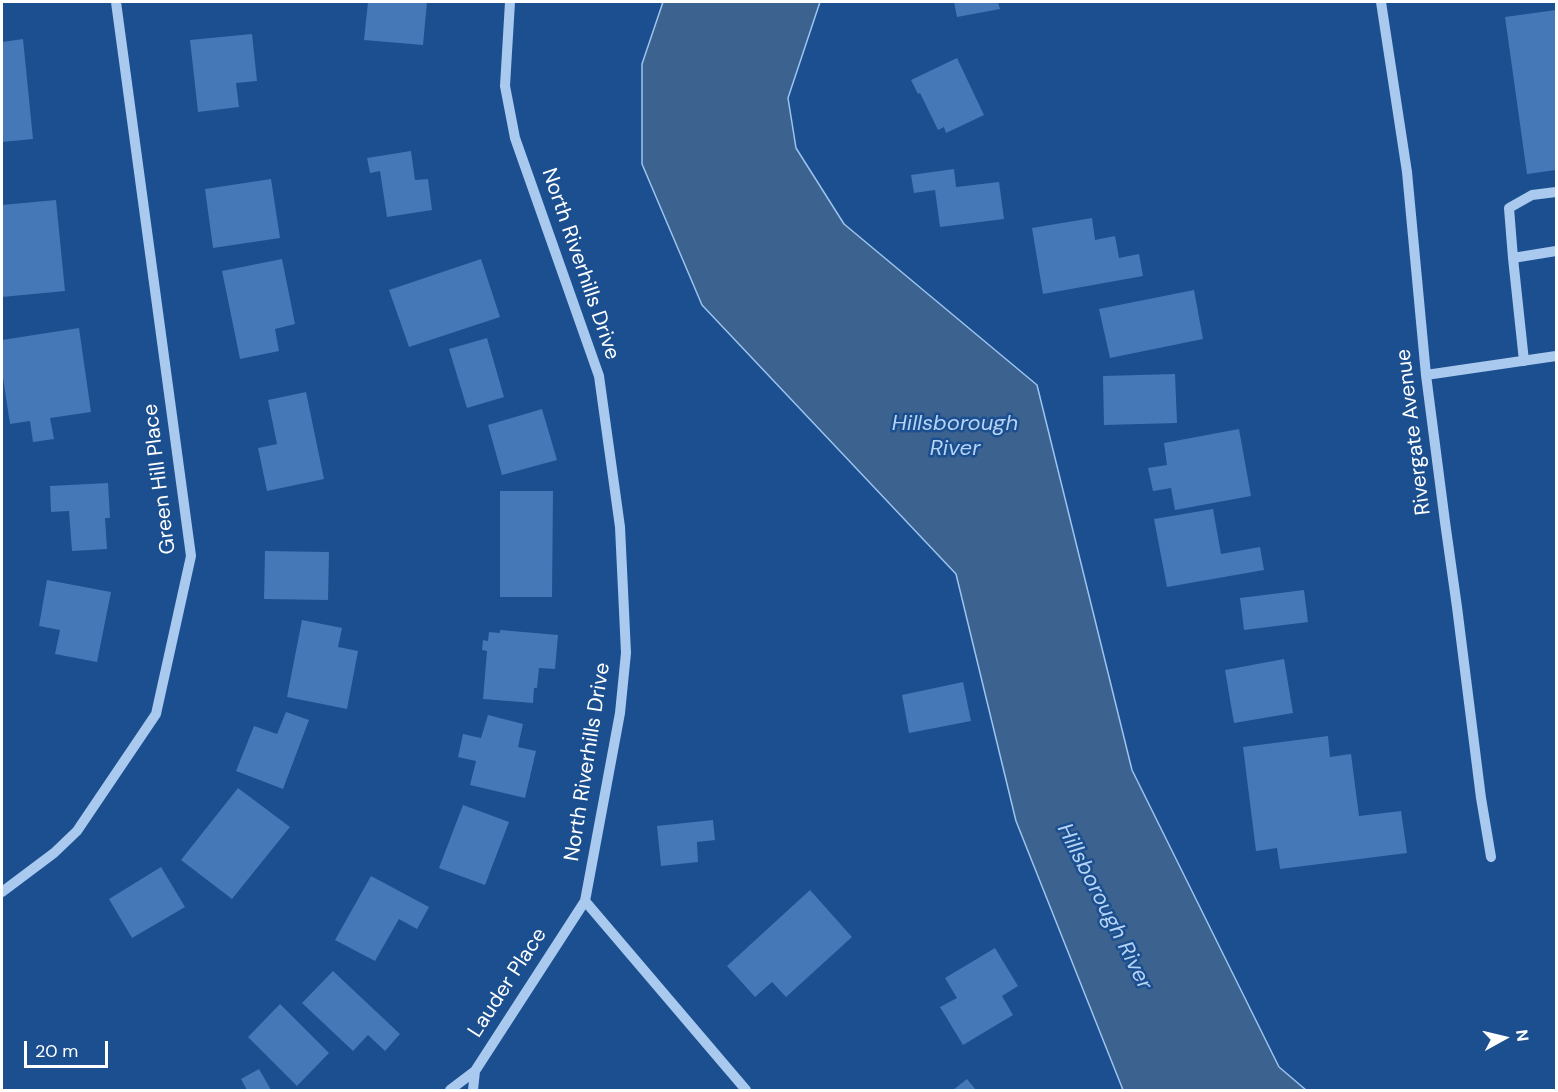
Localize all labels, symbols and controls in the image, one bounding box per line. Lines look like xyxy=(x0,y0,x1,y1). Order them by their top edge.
street label: North Riverhills Drive xyxy=(535,165,625,363)
street label: Rivergate Avenue xyxy=(1391,348,1437,516)
street label: Green Hill Place xyxy=(138,402,182,556)
water label: Hillsborough River xyxy=(892,411,1018,463)
street label: North Riverhills Drive xyxy=(560,661,616,863)
water label: Hillsborough River xyxy=(1051,819,1157,995)
street label: Lauder Place xyxy=(463,924,553,1042)
north arrow xyxy=(1474,1008,1534,1068)
text: N xyxy=(1511,1028,1534,1043)
scale bar xyxy=(27,1029,111,1067)
text: 20 m xyxy=(35,1039,78,1063)

